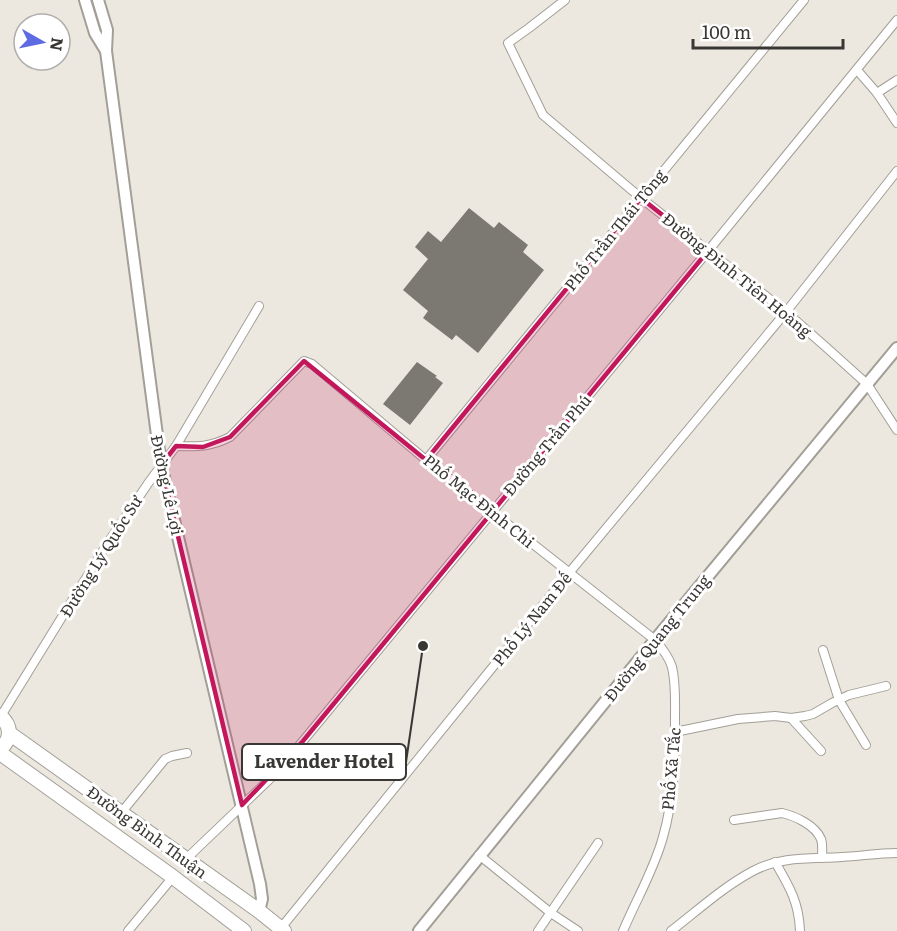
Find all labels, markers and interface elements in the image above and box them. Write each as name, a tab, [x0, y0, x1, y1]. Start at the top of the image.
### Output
north arrow	[12, 12, 72, 72]
scale bar	[693, 12, 843, 50]
text: 100 m	[702, 18, 751, 45]
text: N	[45, 36, 71, 53]
street label: Phố Trần Thái Tông	[558, 163, 671, 295]
street label: Đường Đinh Tiên Hoàng	[658, 206, 818, 342]
street label: Đường Trần Phú	[496, 388, 596, 500]
street label: Đường Lê Lợi	[146, 432, 190, 537]
street label: Phố Mạc Đĩnh Chi	[419, 448, 540, 553]
street label: Đường Lý Quốc Sư	[53, 490, 147, 621]
street label: Phố Lý Nam Đế	[486, 566, 577, 670]
street label: Đường Quang Trung	[597, 569, 715, 706]
street label: Phố Xã Tắc	[654, 726, 686, 811]
callout: Lavender Hotel	[242, 744, 406, 780]
text: Lavender Hotel	[254, 747, 394, 774]
street label: Đường Bình Thuận	[82, 779, 213, 883]

